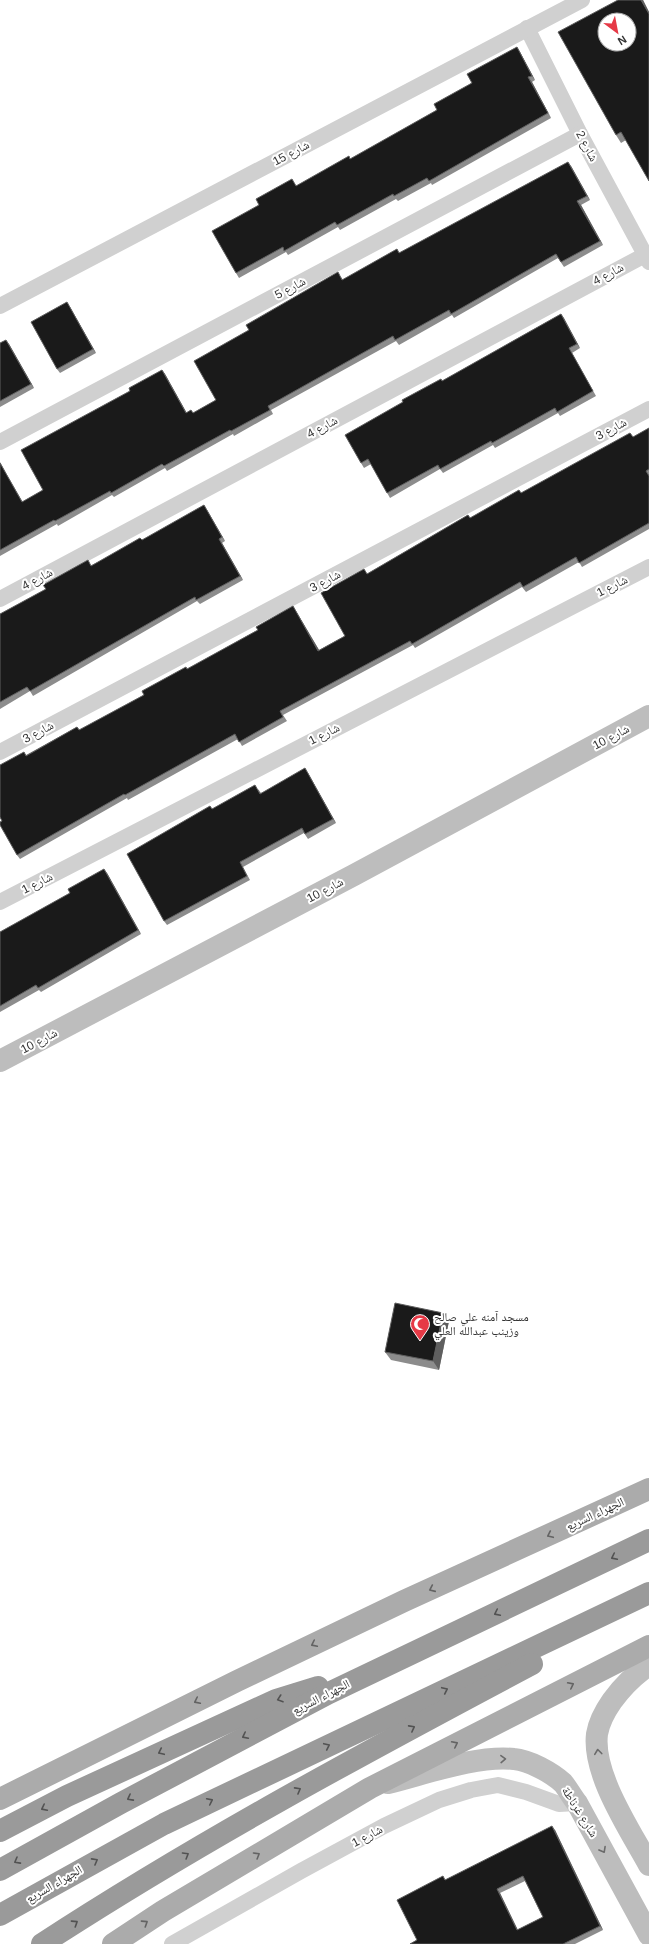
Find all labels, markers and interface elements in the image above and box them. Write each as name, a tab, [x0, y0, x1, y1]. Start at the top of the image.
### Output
north arrow	[597, 12, 637, 52]
text: N	[616, 33, 629, 48]
street label: شارع 2	[572, 128, 601, 164]
street label: شارع 15	[270, 137, 312, 169]
street label: شارع 4	[590, 260, 626, 289]
street label: شارع 5	[272, 274, 308, 303]
street label: شارع 4	[304, 413, 340, 442]
street label: شارع 3	[593, 415, 629, 444]
street label: شارع 4	[19, 565, 55, 594]
street label: شارع 3	[307, 567, 343, 596]
street label: شارع 1	[594, 572, 630, 601]
street label: شارع 3	[20, 718, 56, 747]
street label: شارع 1	[306, 720, 342, 749]
street label: شارع 10	[590, 721, 632, 753]
street label: شارع 1	[19, 869, 55, 898]
street label: شارع 10	[304, 874, 346, 906]
street label: شارع 10	[18, 1025, 60, 1057]
place label: مسجد آمنه علي صالح وزينب عبدالله العلي	[434, 1310, 529, 1341]
mosque icon: مسجد آمنه علي صالح وزينب عبدالله العلي	[409, 1313, 431, 1341]
street label: الجهراء السريع	[564, 1494, 626, 1534]
one-way arrow	[547, 1530, 554, 1538]
one-way arrow	[611, 1552, 618, 1560]
one-way arrow	[428, 1584, 436, 1592]
one-way arrow	[493, 1608, 501, 1616]
one-way arrow	[311, 1639, 318, 1647]
street label: الجهراء السريع	[290, 1677, 352, 1718]
one-way arrow	[567, 1682, 575, 1690]
one-way arrow	[440, 1687, 448, 1695]
one-way arrow	[276, 1694, 283, 1703]
one-way arrow	[194, 1696, 201, 1704]
one-way arrow	[408, 1725, 415, 1732]
one-way arrow	[242, 1731, 249, 1739]
one-way arrow	[451, 1741, 459, 1749]
one-way arrow	[323, 1743, 330, 1751]
one-way arrow	[158, 1747, 166, 1755]
one-way arrow	[594, 1749, 603, 1755]
one-way arrow	[500, 1755, 506, 1763]
street label: شارع غرناطة	[558, 1784, 601, 1840]
one-way arrow	[294, 1787, 301, 1794]
one-way arrow	[127, 1793, 134, 1800]
one-way arrow	[206, 1798, 213, 1806]
one-way arrow	[41, 1803, 48, 1811]
street label: شارع 1	[349, 1822, 385, 1851]
one-way arrow	[598, 1845, 605, 1853]
one-way arrow	[182, 1853, 189, 1860]
one-way arrow	[253, 1853, 260, 1860]
one-way arrow	[13, 1856, 21, 1863]
one-way arrow	[91, 1858, 98, 1865]
street label: الجهراء السريع	[24, 1862, 85, 1906]
one-way arrow	[70, 1920, 77, 1927]
one-way arrow	[141, 1920, 148, 1927]

